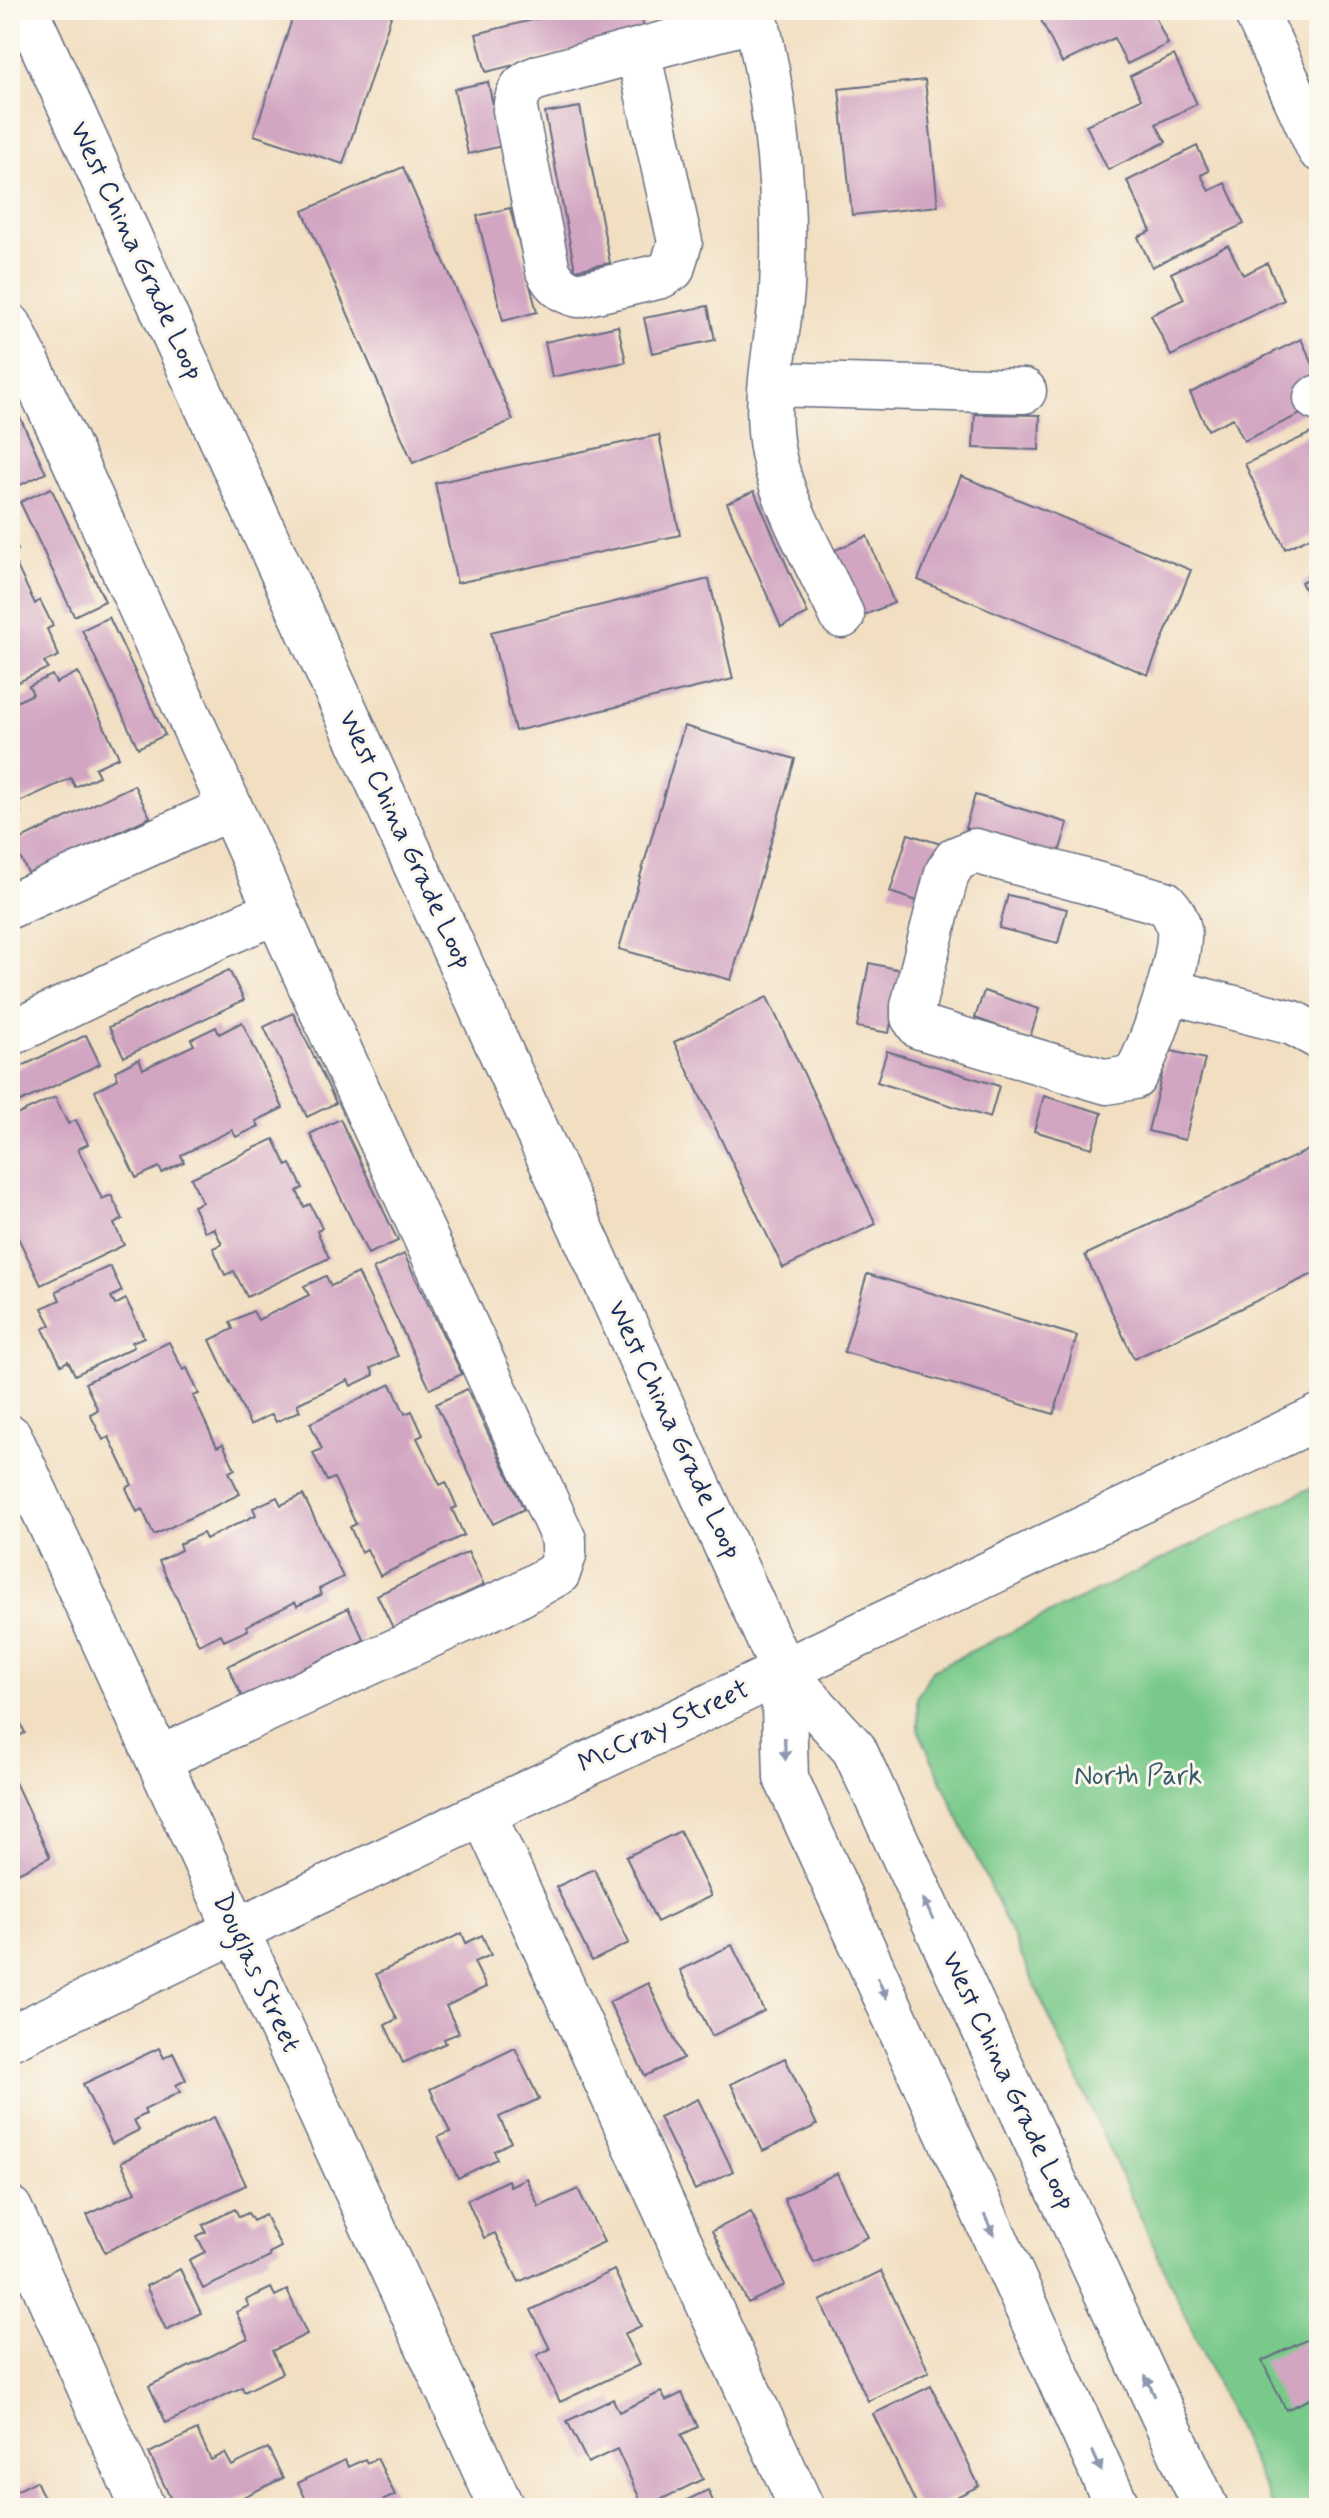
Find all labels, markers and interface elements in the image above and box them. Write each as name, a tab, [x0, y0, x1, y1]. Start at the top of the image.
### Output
street label: West China Grade Loop	[60, 116, 212, 386]
street label: West China Grade Loop	[329, 705, 481, 975]
street label: West China Grade Loop	[598, 1295, 750, 1565]
street label: McCray Street	[572, 1671, 756, 1783]
one-way arrow	[779, 1737, 792, 1762]
park label: North Park	[1074, 1758, 1202, 1795]
street label: Douglas Street	[200, 1887, 309, 2060]
one-way arrow	[921, 1897, 935, 1920]
street label: West China Grade Loop	[932, 1946, 1084, 2216]
one-way arrow	[875, 1976, 889, 2000]
one-way arrow	[983, 2213, 996, 2236]
one-way arrow	[1143, 2375, 1157, 2398]
one-way arrow	[1090, 2449, 1104, 2473]

